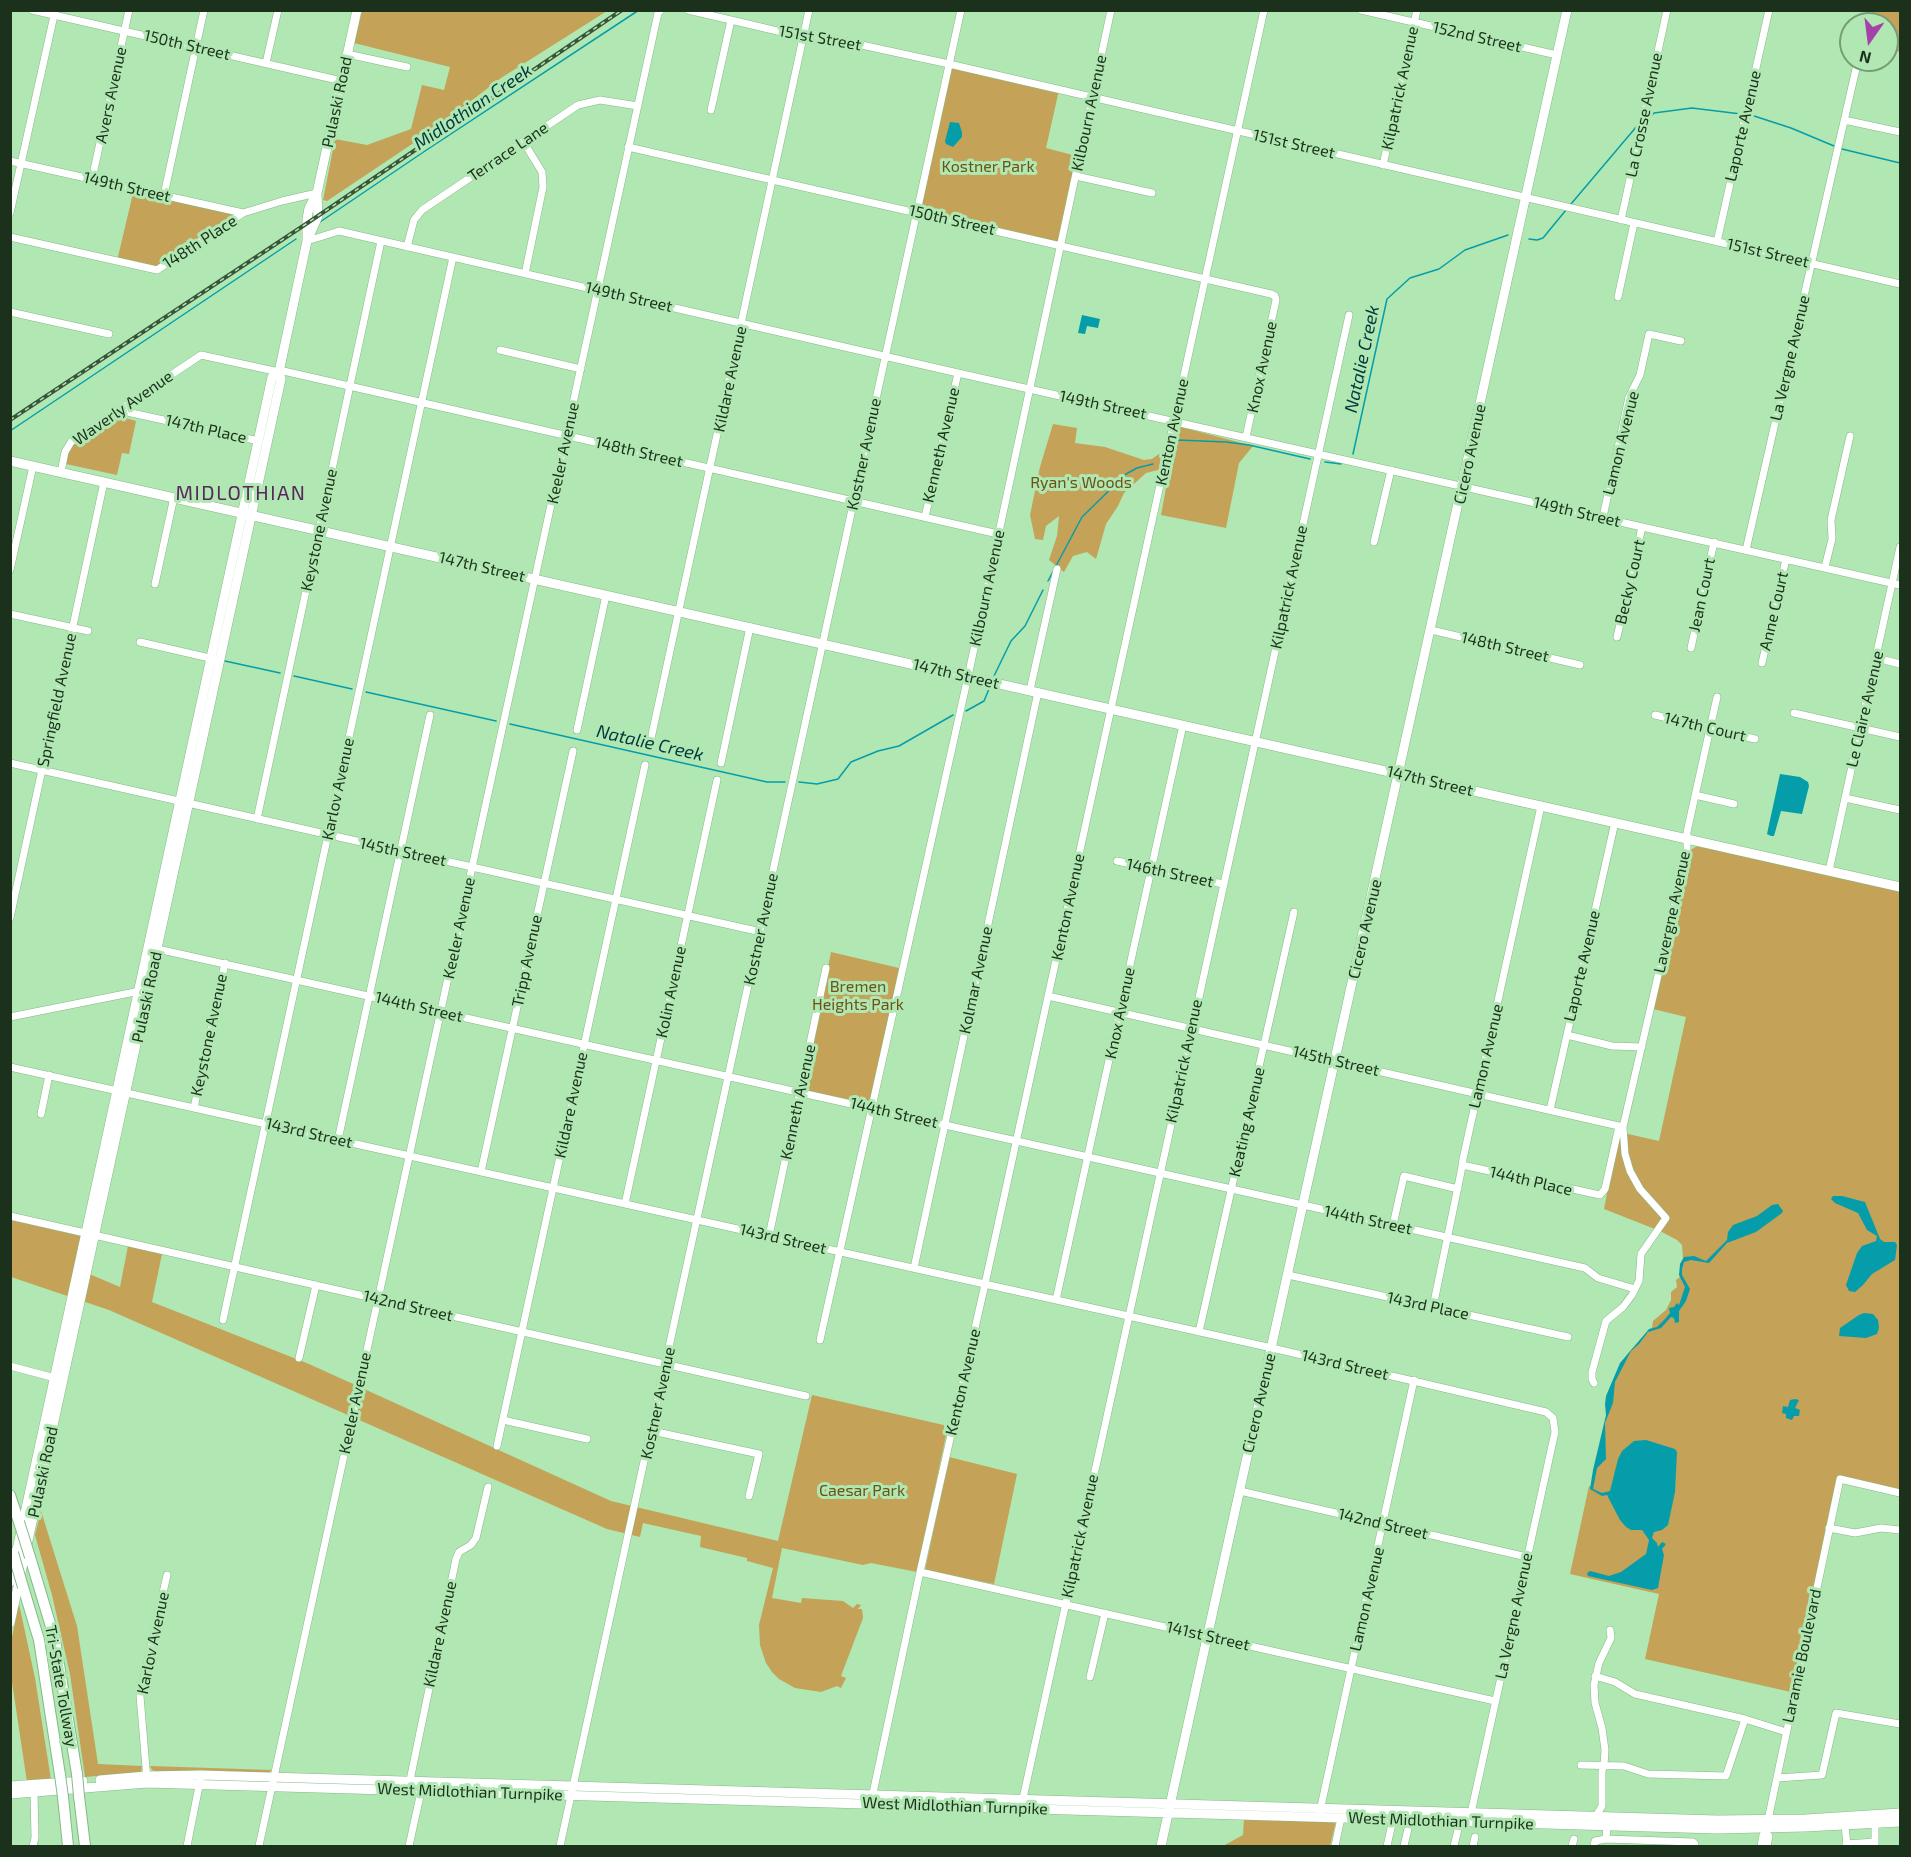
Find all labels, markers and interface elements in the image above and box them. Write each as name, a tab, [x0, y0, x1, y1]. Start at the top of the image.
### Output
north arrow	[1839, 12, 1899, 72]
street label: 152nd Street	[1431, 17, 1523, 57]
street label: 151st Street	[777, 21, 863, 55]
street label: Kilpatrick Avenue	[1378, 24, 1422, 152]
street label: 150th Street	[142, 26, 232, 64]
street label: Avers Avenue	[91, 45, 131, 145]
text: N	[1857, 47, 1873, 69]
street label: La Crosse Avenue	[1621, 51, 1667, 179]
street label: Kilbourn Avenue	[1067, 53, 1111, 173]
street label: Pulaski Road	[318, 55, 356, 149]
water label: Midlothian Creek	[410, 59, 536, 155]
street label: Laporte Avenue	[1721, 68, 1765, 184]
street label: Terrace Lane	[464, 118, 552, 186]
street label: 151st Street	[1251, 125, 1337, 163]
park label: Kostner Park	[941, 157, 1035, 177]
street label: 149th Street	[82, 168, 172, 206]
street label: 150th Street	[907, 201, 997, 239]
street label: 148th Place	[159, 211, 241, 273]
street label: 151st Street	[1725, 234, 1811, 272]
street label: 149th Street	[584, 278, 674, 316]
street label: La Vergne Avenue	[1766, 293, 1814, 423]
water label: Natalie Creek	[1340, 303, 1384, 415]
street label: Knox Avenue	[1243, 319, 1281, 415]
street label: Kildare Avenue	[709, 324, 751, 434]
street label: Waverly Avenue	[69, 367, 177, 449]
street label: Kenton Avenue	[1151, 377, 1193, 487]
street label: Kenneth Avenue	[918, 386, 964, 504]
street label: 149th Street	[1058, 386, 1148, 424]
street label: Lamon Avenue	[1599, 389, 1643, 497]
street label: Kostner Avenue	[843, 396, 885, 512]
street label: Keeler Avenue	[543, 400, 583, 506]
street label: Cicero Avenue	[1450, 402, 1490, 506]
street label: 147th Place	[164, 410, 248, 448]
street label: 148th Street	[593, 433, 685, 471]
street label: Keystone Avenue	[297, 467, 341, 593]
park label: Ryan's Woods	[1030, 473, 1132, 493]
district label: MIDLOTHIAN	[176, 481, 306, 505]
street label: 149th Street	[1532, 493, 1622, 531]
street label: Kilpatrick Avenue	[1267, 523, 1311, 651]
street label: Kilbourn Avenue	[965, 528, 1009, 648]
street label: Becky Court	[1611, 538, 1649, 626]
street label: 147th Street	[437, 548, 527, 586]
street label: Jean Court	[1685, 556, 1719, 634]
street label: Anne Court	[1756, 570, 1792, 652]
street label: 148th Street	[1459, 628, 1551, 666]
street label: Springfield Avenue	[33, 631, 81, 769]
street label: Le Claire Avenue	[1842, 649, 1888, 769]
street label: 147th Street	[911, 655, 1001, 693]
street label: 147th Court	[1662, 708, 1748, 746]
water label: Natalie Creek	[594, 720, 706, 766]
street label: Karlov Avenue	[318, 736, 358, 842]
street label: 147th Street	[1385, 762, 1475, 800]
street label: 145th Street	[358, 833, 448, 871]
street label: Lavergne Avenue	[1650, 849, 1694, 975]
street label: Kenton Avenue	[1047, 852, 1089, 962]
street label: 146th Street	[1125, 854, 1215, 892]
street label: Kostner Avenue	[740, 871, 782, 987]
street label: Keeler Avenue	[439, 875, 479, 981]
street label: Cicero Avenue	[1344, 877, 1386, 981]
street label: Laporte Avenue	[1560, 908, 1604, 1024]
street label: Tripp Avenue	[508, 913, 546, 1009]
street label: Kolmar Avenue	[955, 924, 997, 1036]
street label: Kolin Avenue	[652, 944, 690, 1040]
street label: Pulaski Road	[128, 950, 166, 1044]
street label: Knox Avenue	[1101, 965, 1139, 1061]
street label: Keystone Avenue	[187, 972, 231, 1098]
park label: Bremen Heights Park	[812, 977, 904, 1015]
street label: 144th Street	[373, 988, 465, 1026]
street label: Kilpatrick Avenue	[1162, 997, 1206, 1125]
street label: Lamon Avenue	[1465, 1002, 1507, 1110]
street label: Kenneth Avenue	[776, 1042, 820, 1162]
street label: 145th Street	[1291, 1042, 1381, 1080]
street label: Kildare Avenue	[550, 1050, 592, 1160]
street label: Keating Avenue	[1225, 1065, 1269, 1179]
street label: 144th Street	[848, 1094, 940, 1132]
street label: 143rd Street	[264, 1114, 354, 1152]
street label: 144th Place	[1488, 1162, 1574, 1200]
street label: 144th Street	[1322, 1201, 1414, 1239]
street label: 143rd Street	[738, 1220, 828, 1258]
street label: 142nd Street	[361, 1286, 455, 1326]
street label: 143rd Place	[1385, 1288, 1471, 1324]
street label: Kenton Avenue	[941, 1327, 985, 1437]
street label: Kostner Avenue	[637, 1345, 679, 1461]
street label: 143rd Street	[1300, 1346, 1390, 1384]
street label: Keeler Avenue	[335, 1350, 375, 1456]
street label: Cicero Avenue	[1238, 1351, 1280, 1455]
street label: Pulaski Road	[24, 1425, 62, 1519]
street label: Kilpatrick Avenue	[1058, 1472, 1102, 1600]
park label: Caesar Park	[819, 1481, 905, 1501]
street label: 142nd Street	[1336, 1504, 1430, 1544]
street label: Lamon Avenue	[1346, 1545, 1388, 1653]
street label: La Vergne Avenue	[1491, 1551, 1537, 1681]
street label: Kildare Avenue	[419, 1579, 461, 1689]
street label: Laramie Boulevard	[1778, 1587, 1826, 1725]
street label: Karlov Avenue	[133, 1590, 173, 1696]
street label: 141st Street	[1165, 1617, 1251, 1655]
street label: Tri-State Tollway	[41, 1624, 81, 1748]
street label: West Midlothian Turnpike	[377, 1779, 563, 1805]
street label: West Midlothian Turnpike	[862, 1793, 1048, 1819]
street label: West Midlothian Turnpike	[1348, 1808, 1534, 1834]

